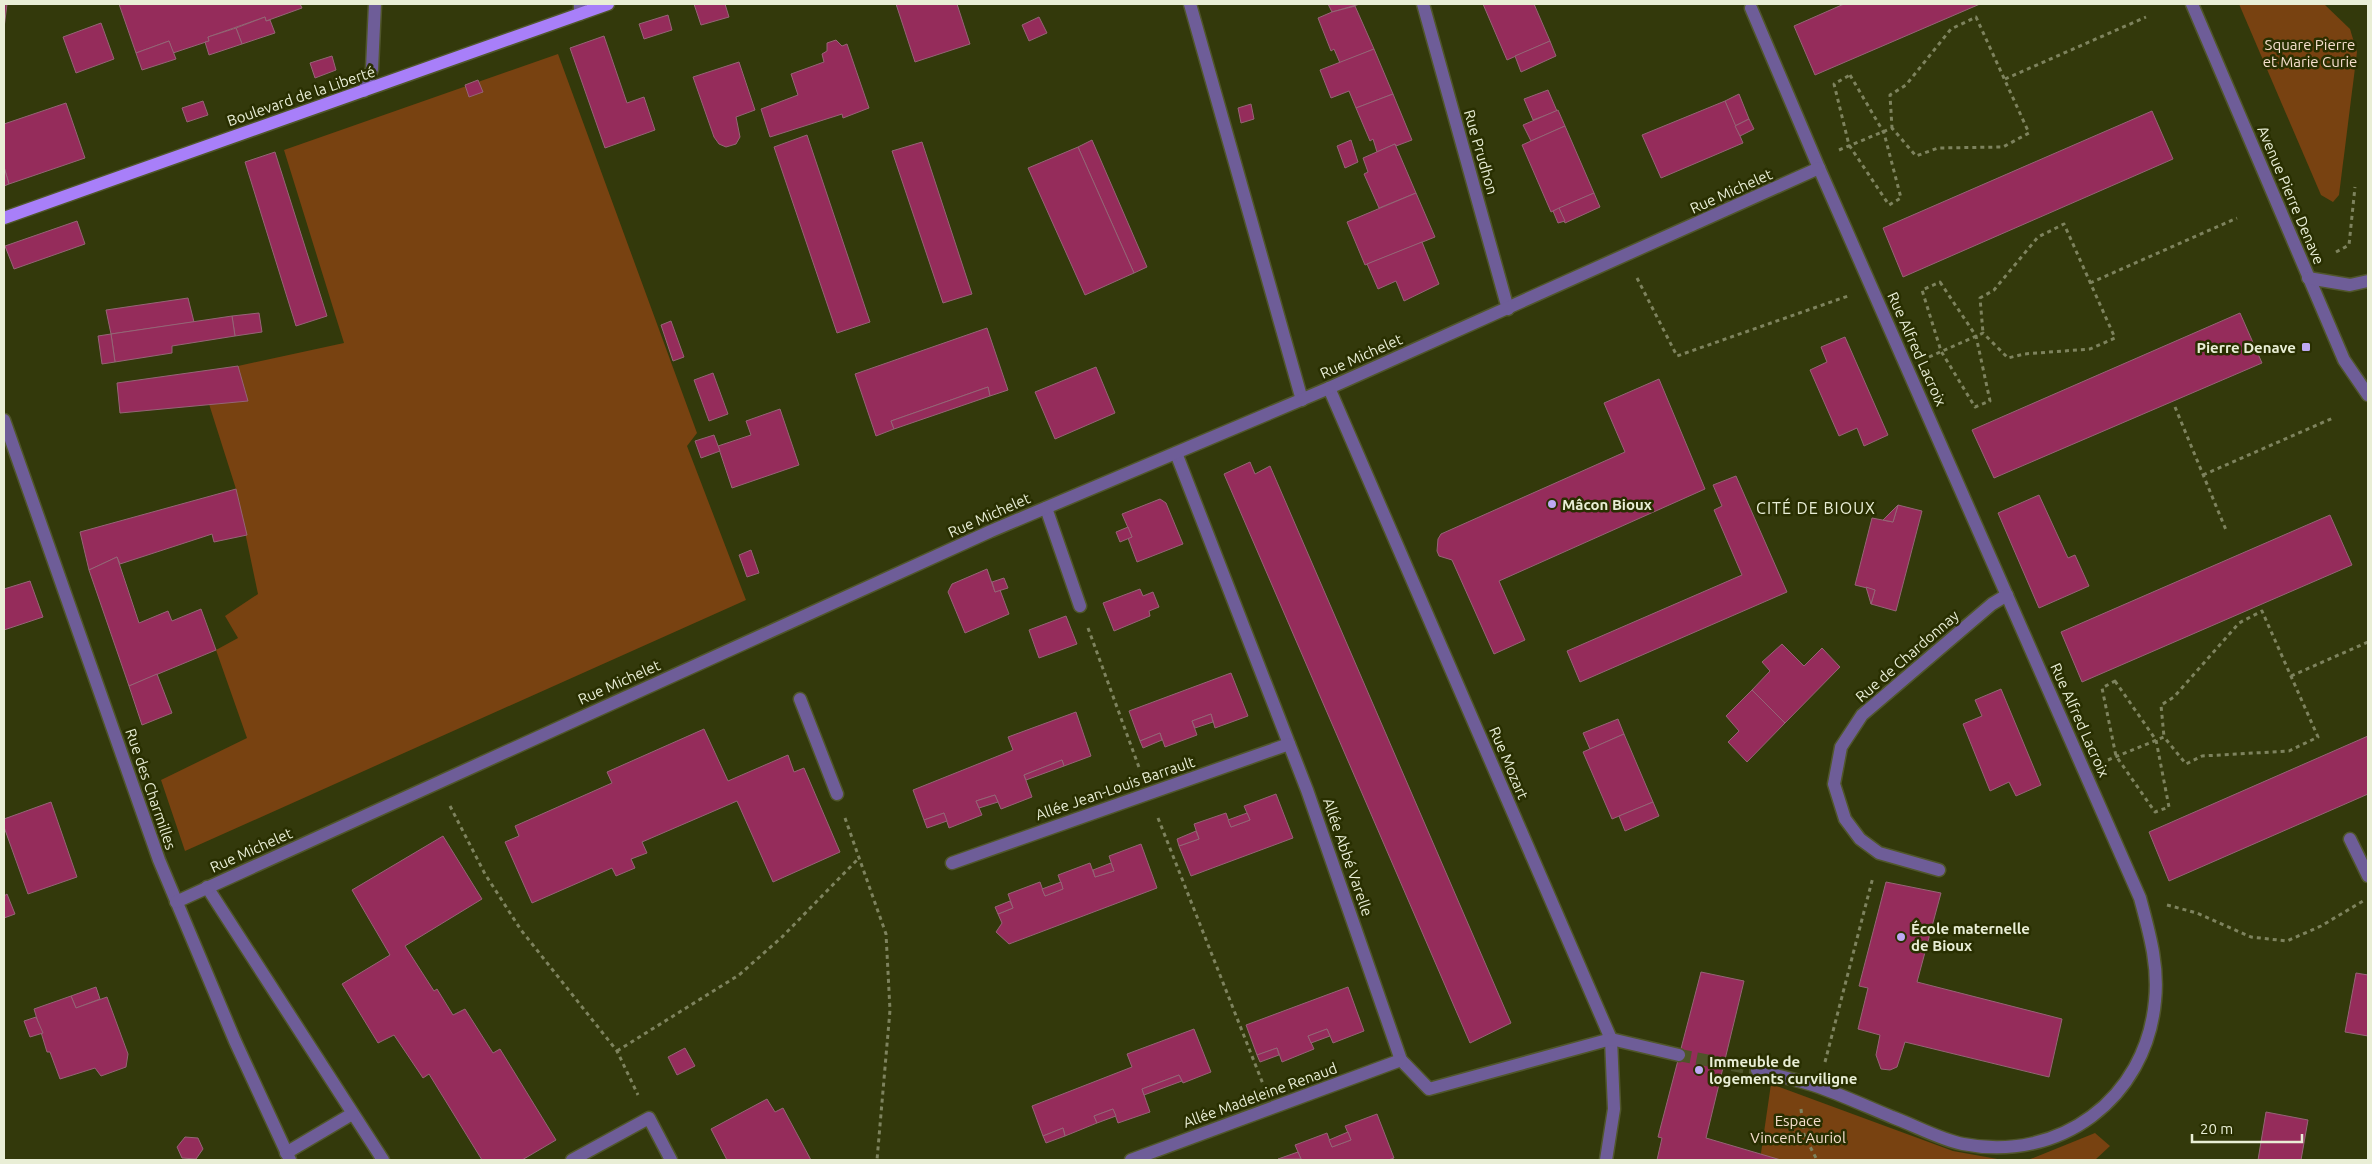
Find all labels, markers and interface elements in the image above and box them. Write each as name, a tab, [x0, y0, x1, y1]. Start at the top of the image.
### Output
park label: Square Pierre et Marie Curie	[2263, 36, 2357, 70]
street label: Boulevard de la Liberté	[225, 63, 377, 129]
street label: Rue Prudhon	[1461, 108, 1501, 196]
street label: Avenue Pierre Denave	[2254, 123, 2328, 267]
street label: Rue Michelet	[1687, 165, 1775, 217]
street label: Rue Alfred Lacroix	[1884, 289, 1950, 409]
street label: Rue Michelet	[1317, 330, 1405, 382]
place label: Pierre Denave	[2196, 339, 2296, 356]
marker: Pierre Denave	[2300, 341, 2312, 353]
street label: Rue Michelet	[945, 489, 1033, 541]
place label: Mâcon Bioux	[1562, 496, 1652, 513]
district label: CITÉ DE BIOUX	[1756, 497, 1876, 517]
marker: Mâcon Bioux	[1546, 498, 1558, 510]
street label: Rue de Chardonnay	[1852, 607, 1962, 705]
street label: Rue Michelet	[575, 656, 663, 708]
street label: Rue Alfred Lacroix	[2047, 660, 2113, 780]
street label: Rue Mozart	[1486, 724, 1532, 802]
street label: Rue des Charmilles	[122, 726, 180, 852]
street label: Allée Jean-Louis Barrault	[1033, 753, 1197, 823]
street label: Allée Abbé Varelle	[1320, 796, 1376, 918]
street label: Rue Michelet	[207, 824, 295, 876]
place label: École maternelle de Bioux	[1911, 920, 2030, 954]
marker: École maternelle de Bioux	[1895, 931, 1907, 943]
place label: Immeuble de logements curviligne	[1709, 1053, 1857, 1087]
street label: Allée Madeleine Renaud	[1181, 1059, 1339, 1131]
marker: Immeuble de logements curviligne	[1693, 1064, 1705, 1076]
park label: Espace Vincent Auriol	[1750, 1112, 1846, 1146]
scale bar	[2192, 1112, 2302, 1144]
text: 20 m	[2200, 1120, 2233, 1137]

